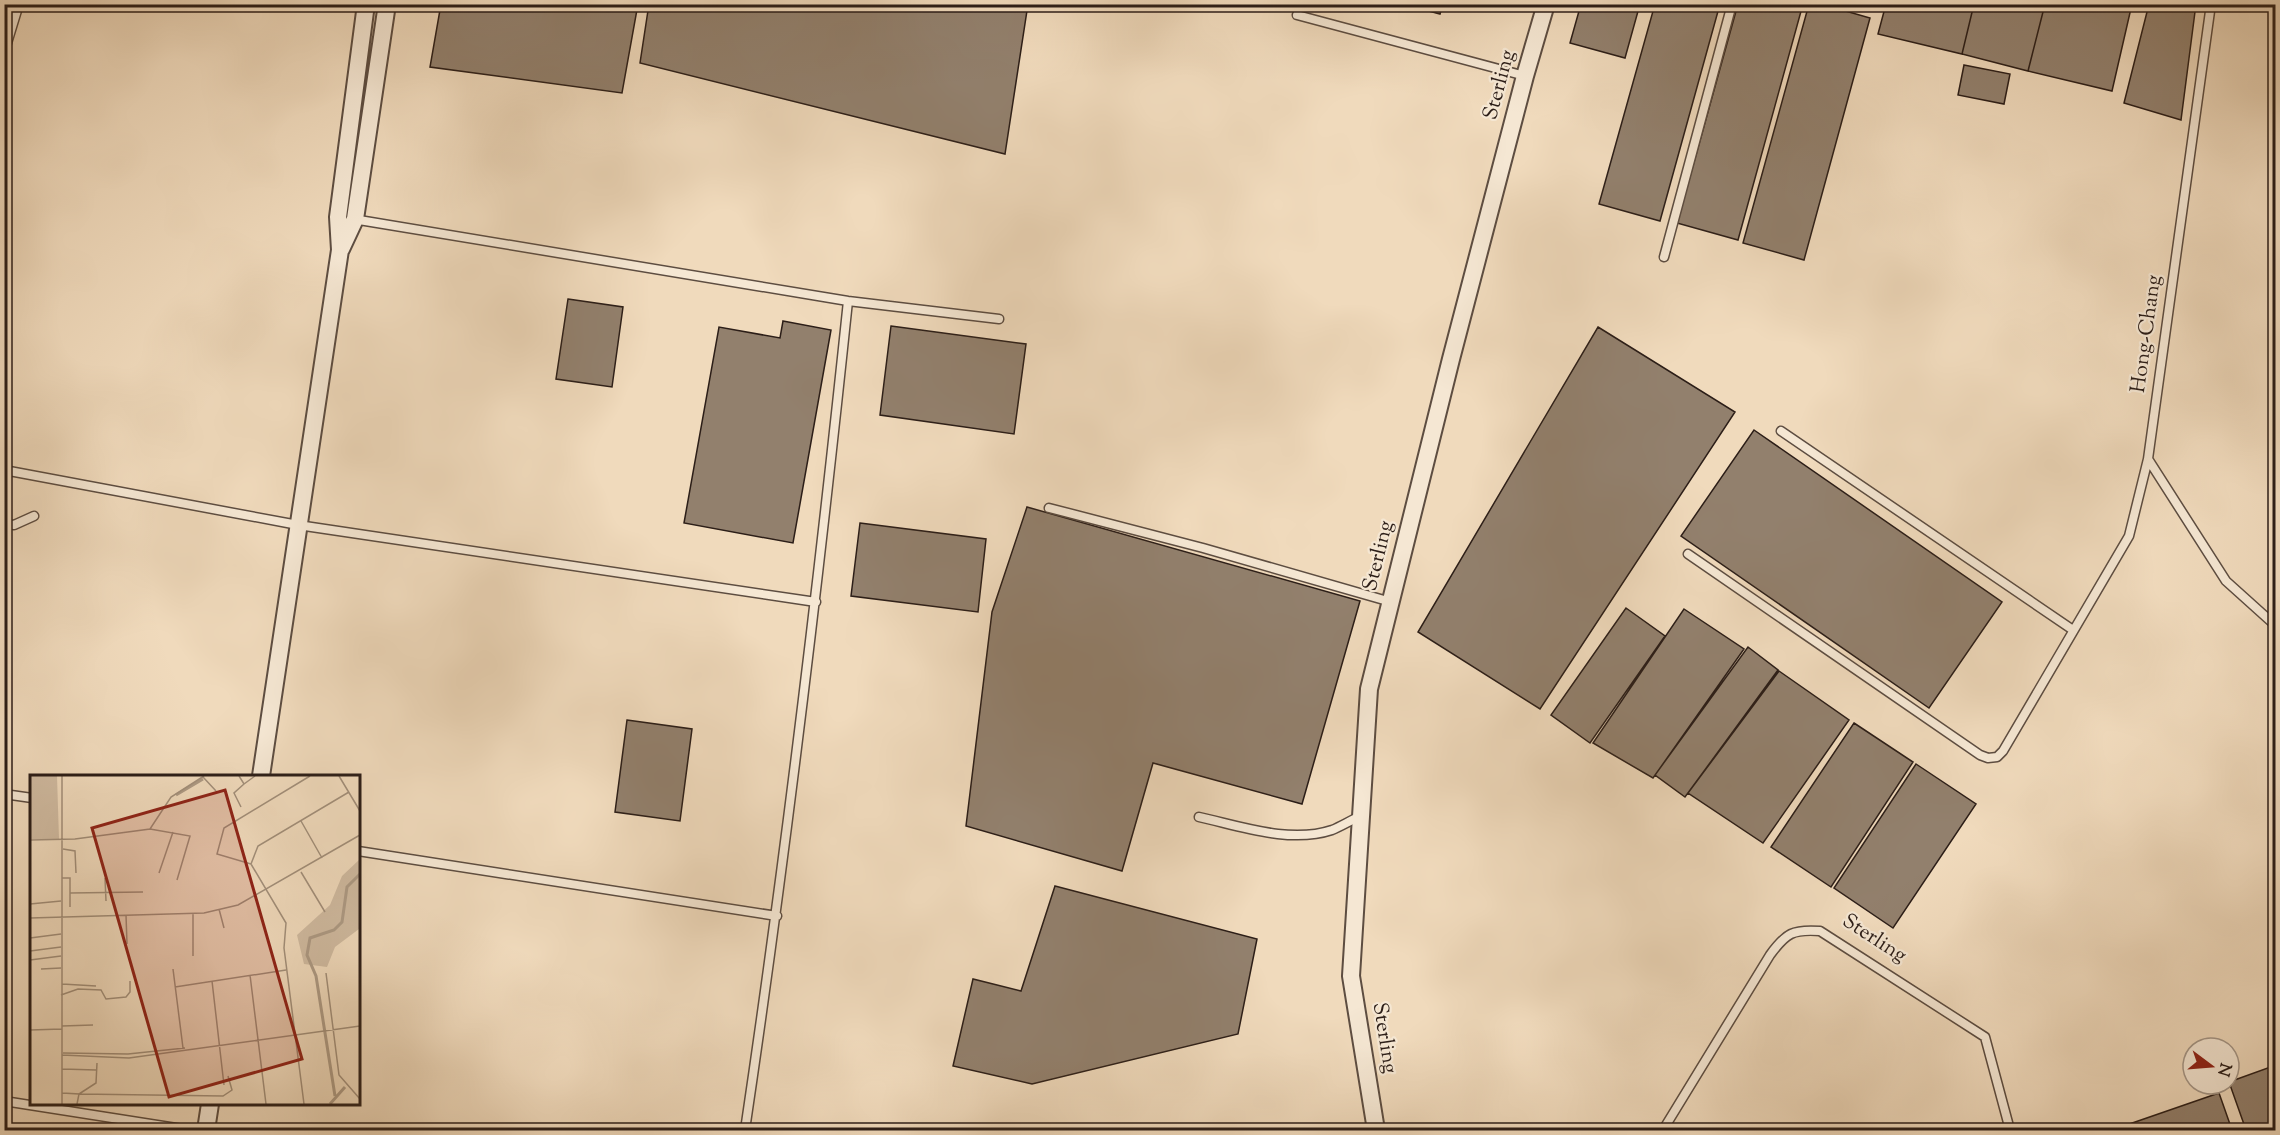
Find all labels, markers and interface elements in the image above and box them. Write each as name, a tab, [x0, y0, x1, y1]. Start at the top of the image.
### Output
street label: Sterling	[1476, 47, 1524, 123]
street label: Hong-Chang	[2124, 273, 2170, 395]
street label: Sterling	[1356, 518, 1402, 594]
inset map	[30, 775, 360, 1105]
street label: Sterling	[1836, 907, 1912, 971]
street label: Sterling	[1364, 1000, 1404, 1076]
north arrow	[2181, 1036, 2241, 1096]
text: N	[2210, 1060, 2236, 1079]

